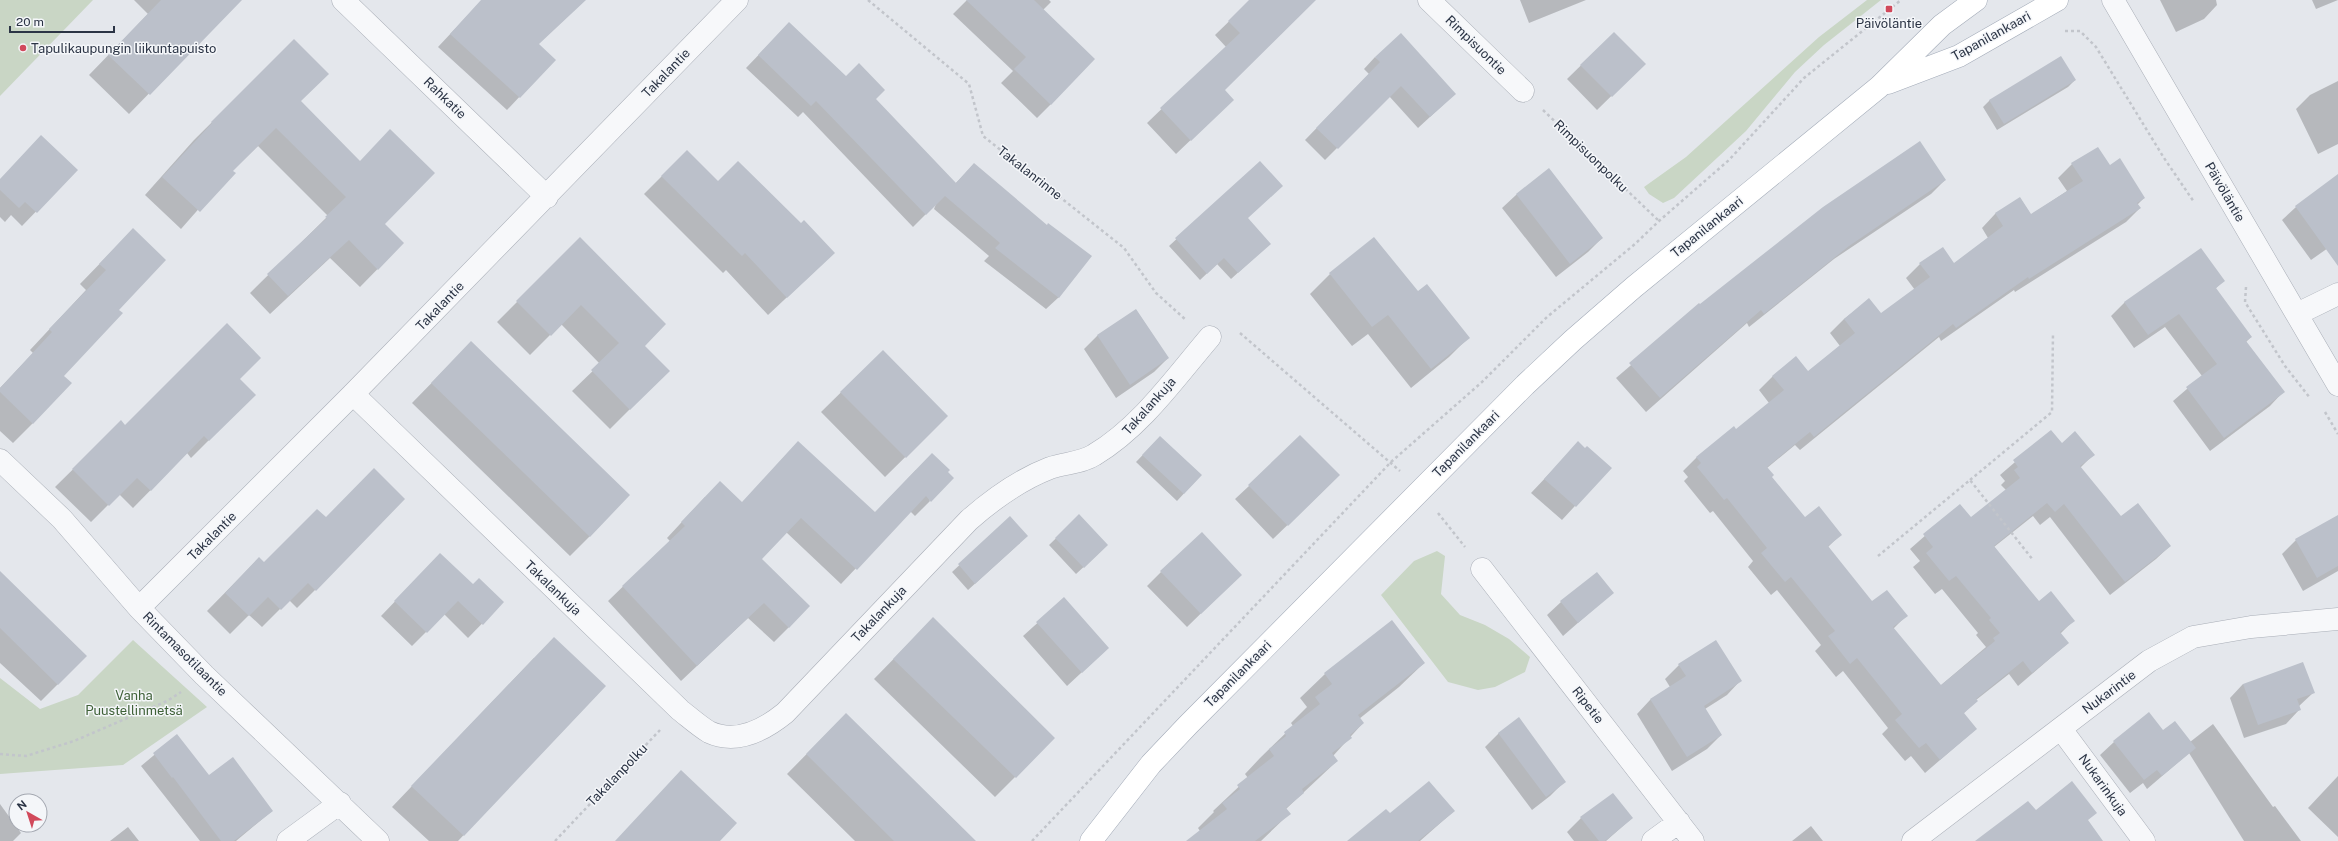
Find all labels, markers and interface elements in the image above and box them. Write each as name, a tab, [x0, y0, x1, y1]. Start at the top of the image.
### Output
marker: Päivöläntie	[1884, 4, 1894, 14]
scale bar	[10, 8, 114, 34]
street label: Tapanilankaari	[1949, 8, 2033, 64]
street label: Rimpisuontie	[1443, 12, 1509, 78]
text: 20 m	[16, 15, 44, 29]
place label: Päivöläntie	[1856, 16, 1922, 31]
place label: Tapulikaupungin liikuntapuisto	[31, 41, 216, 56]
marker: Tapulikaupungin liikuntapuisto	[18, 43, 28, 53]
street label: Takalantie	[639, 45, 693, 101]
street label: Rahkatie	[421, 74, 469, 122]
street label: Rimpisuonpolku	[1551, 117, 1631, 195]
street label: Takalanrinne	[995, 143, 1065, 203]
street label: Päivöläntie	[2202, 160, 2248, 224]
street label: Tapanilankaari	[1668, 193, 1746, 261]
street label: Takalantie	[413, 278, 467, 334]
street label: Takalankuja	[1119, 374, 1179, 438]
street label: Tapanilankaari	[1430, 408, 1502, 480]
street label: Takalantie	[185, 509, 239, 563]
street label: Takalankuja	[522, 557, 584, 619]
street label: Takalankuja	[848, 583, 910, 645]
street label: Rintamasotilaantie	[140, 609, 230, 699]
street label: Tapanilankaari	[1202, 638, 1274, 710]
street label: Nukarintie	[2079, 667, 2139, 717]
street label: Ripetie	[1569, 684, 1607, 726]
park label: Vanha Puustellinmetsä	[85, 688, 183, 718]
street label: Takalanpolku	[584, 741, 650, 809]
street label: Nukarinkuja	[2075, 751, 2131, 819]
north arrow	[8, 793, 48, 833]
text: N	[15, 798, 29, 813]

